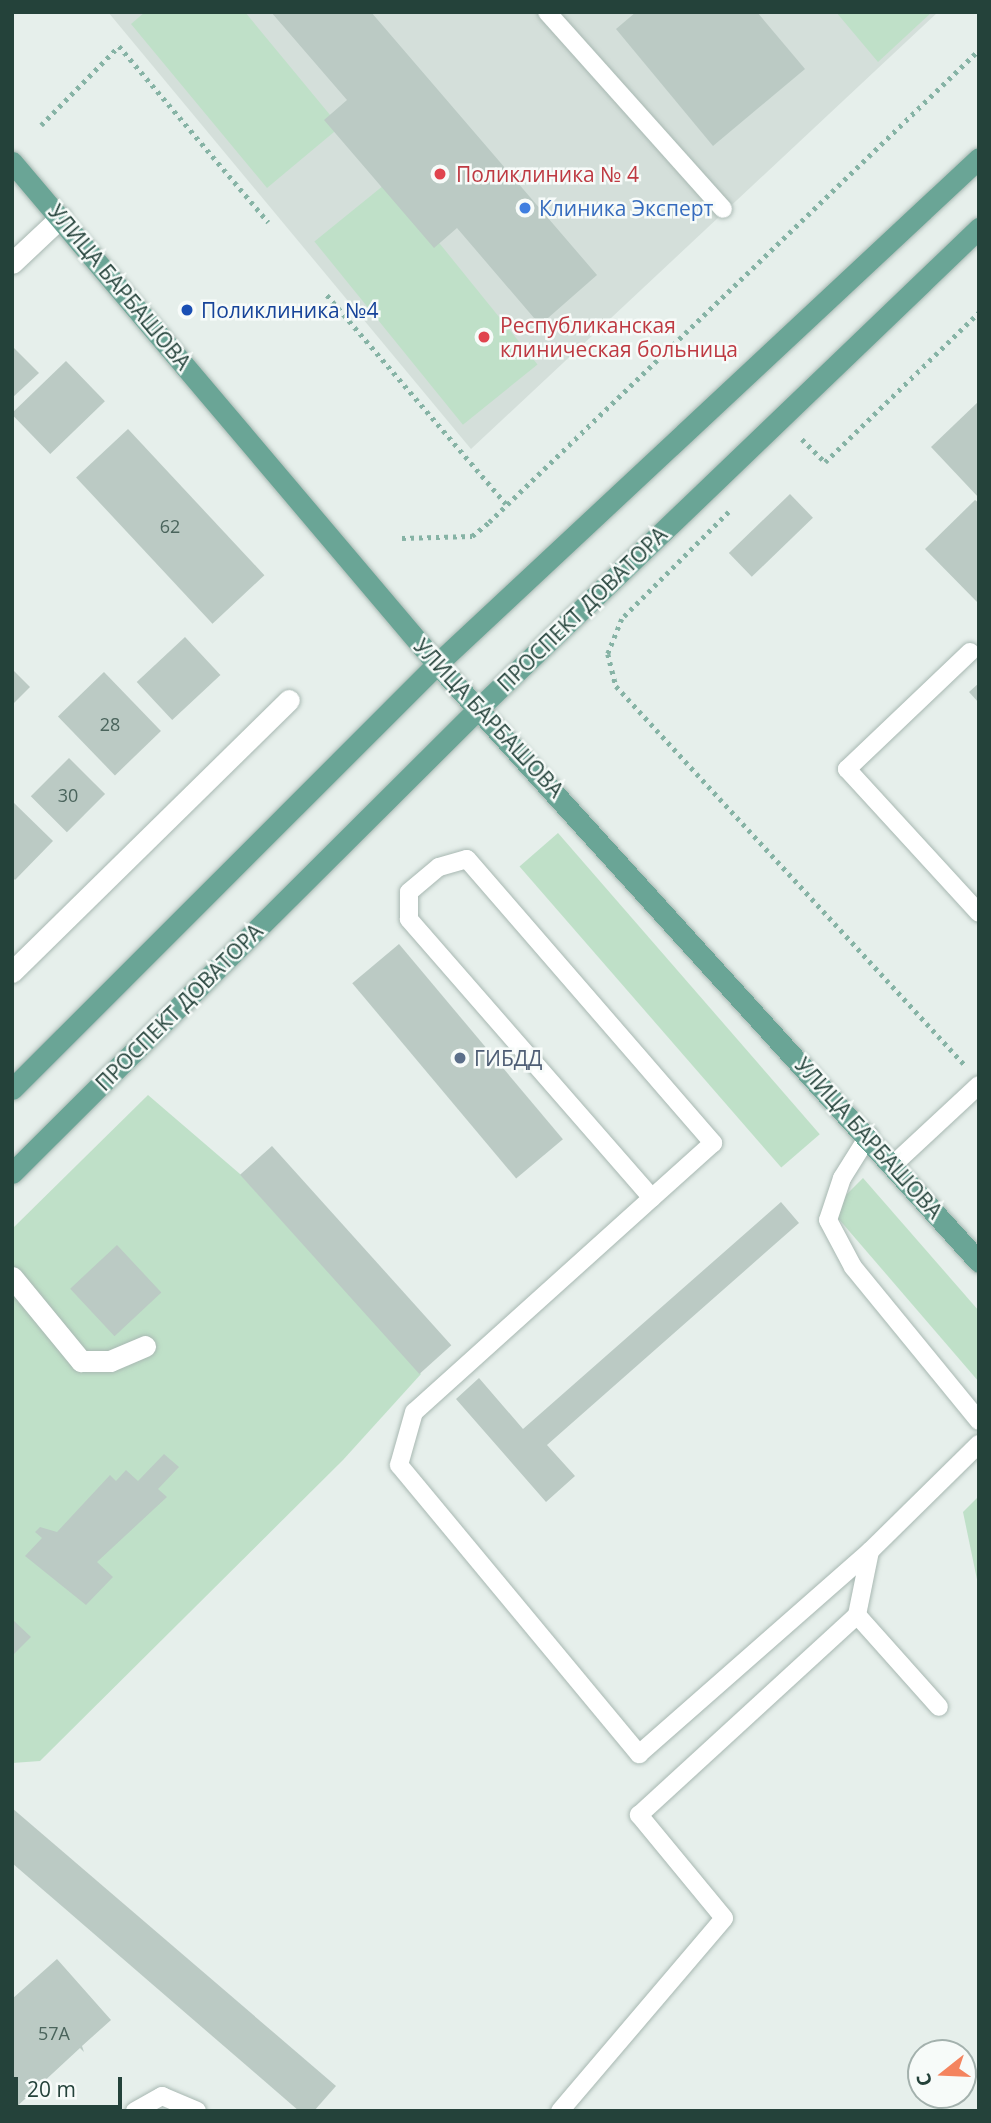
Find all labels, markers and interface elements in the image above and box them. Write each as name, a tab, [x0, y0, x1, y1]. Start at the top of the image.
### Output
place label: Поликлиника № 4	[456, 161, 639, 187]
marker: Поликлиника № 4	[430, 164, 450, 184]
place label: Клиника Эксперт	[539, 195, 713, 221]
street label: УЛИЦА БАРБАШОВА	[44, 199, 196, 375]
marker: Клиника Эксперт	[517, 200, 533, 216]
place label: Поликлиника №4	[201, 297, 379, 323]
marker: Поликлиника №4	[179, 302, 195, 318]
place label: Республиканская клиническая больница	[500, 312, 738, 362]
marker: Республиканская клиническая больница	[474, 327, 494, 347]
house number: 62	[160, 515, 180, 537]
street label: ПРОСПЕКТ ДОВАТОРА	[492, 522, 672, 696]
street label: УЛИЦА БАРБАШОВА	[409, 633, 569, 803]
house number: 28	[100, 713, 120, 735]
house number: 30	[58, 784, 78, 806]
street label: ПРОСПЕКТ ДОВАТОРА	[90, 918, 268, 1096]
place label: ГИБДД	[474, 1045, 542, 1071]
marker: ГИБДД	[452, 1050, 468, 1066]
street label: УЛИЦА БАРБАШОВА	[790, 1052, 948, 1224]
house number: 57А	[38, 2022, 70, 2044]
north arrow	[907, 2039, 977, 2109]
scale bar	[18, 2064, 126, 2108]
text: С	[910, 2070, 938, 2090]
text: 20 m	[27, 2075, 76, 2103]

